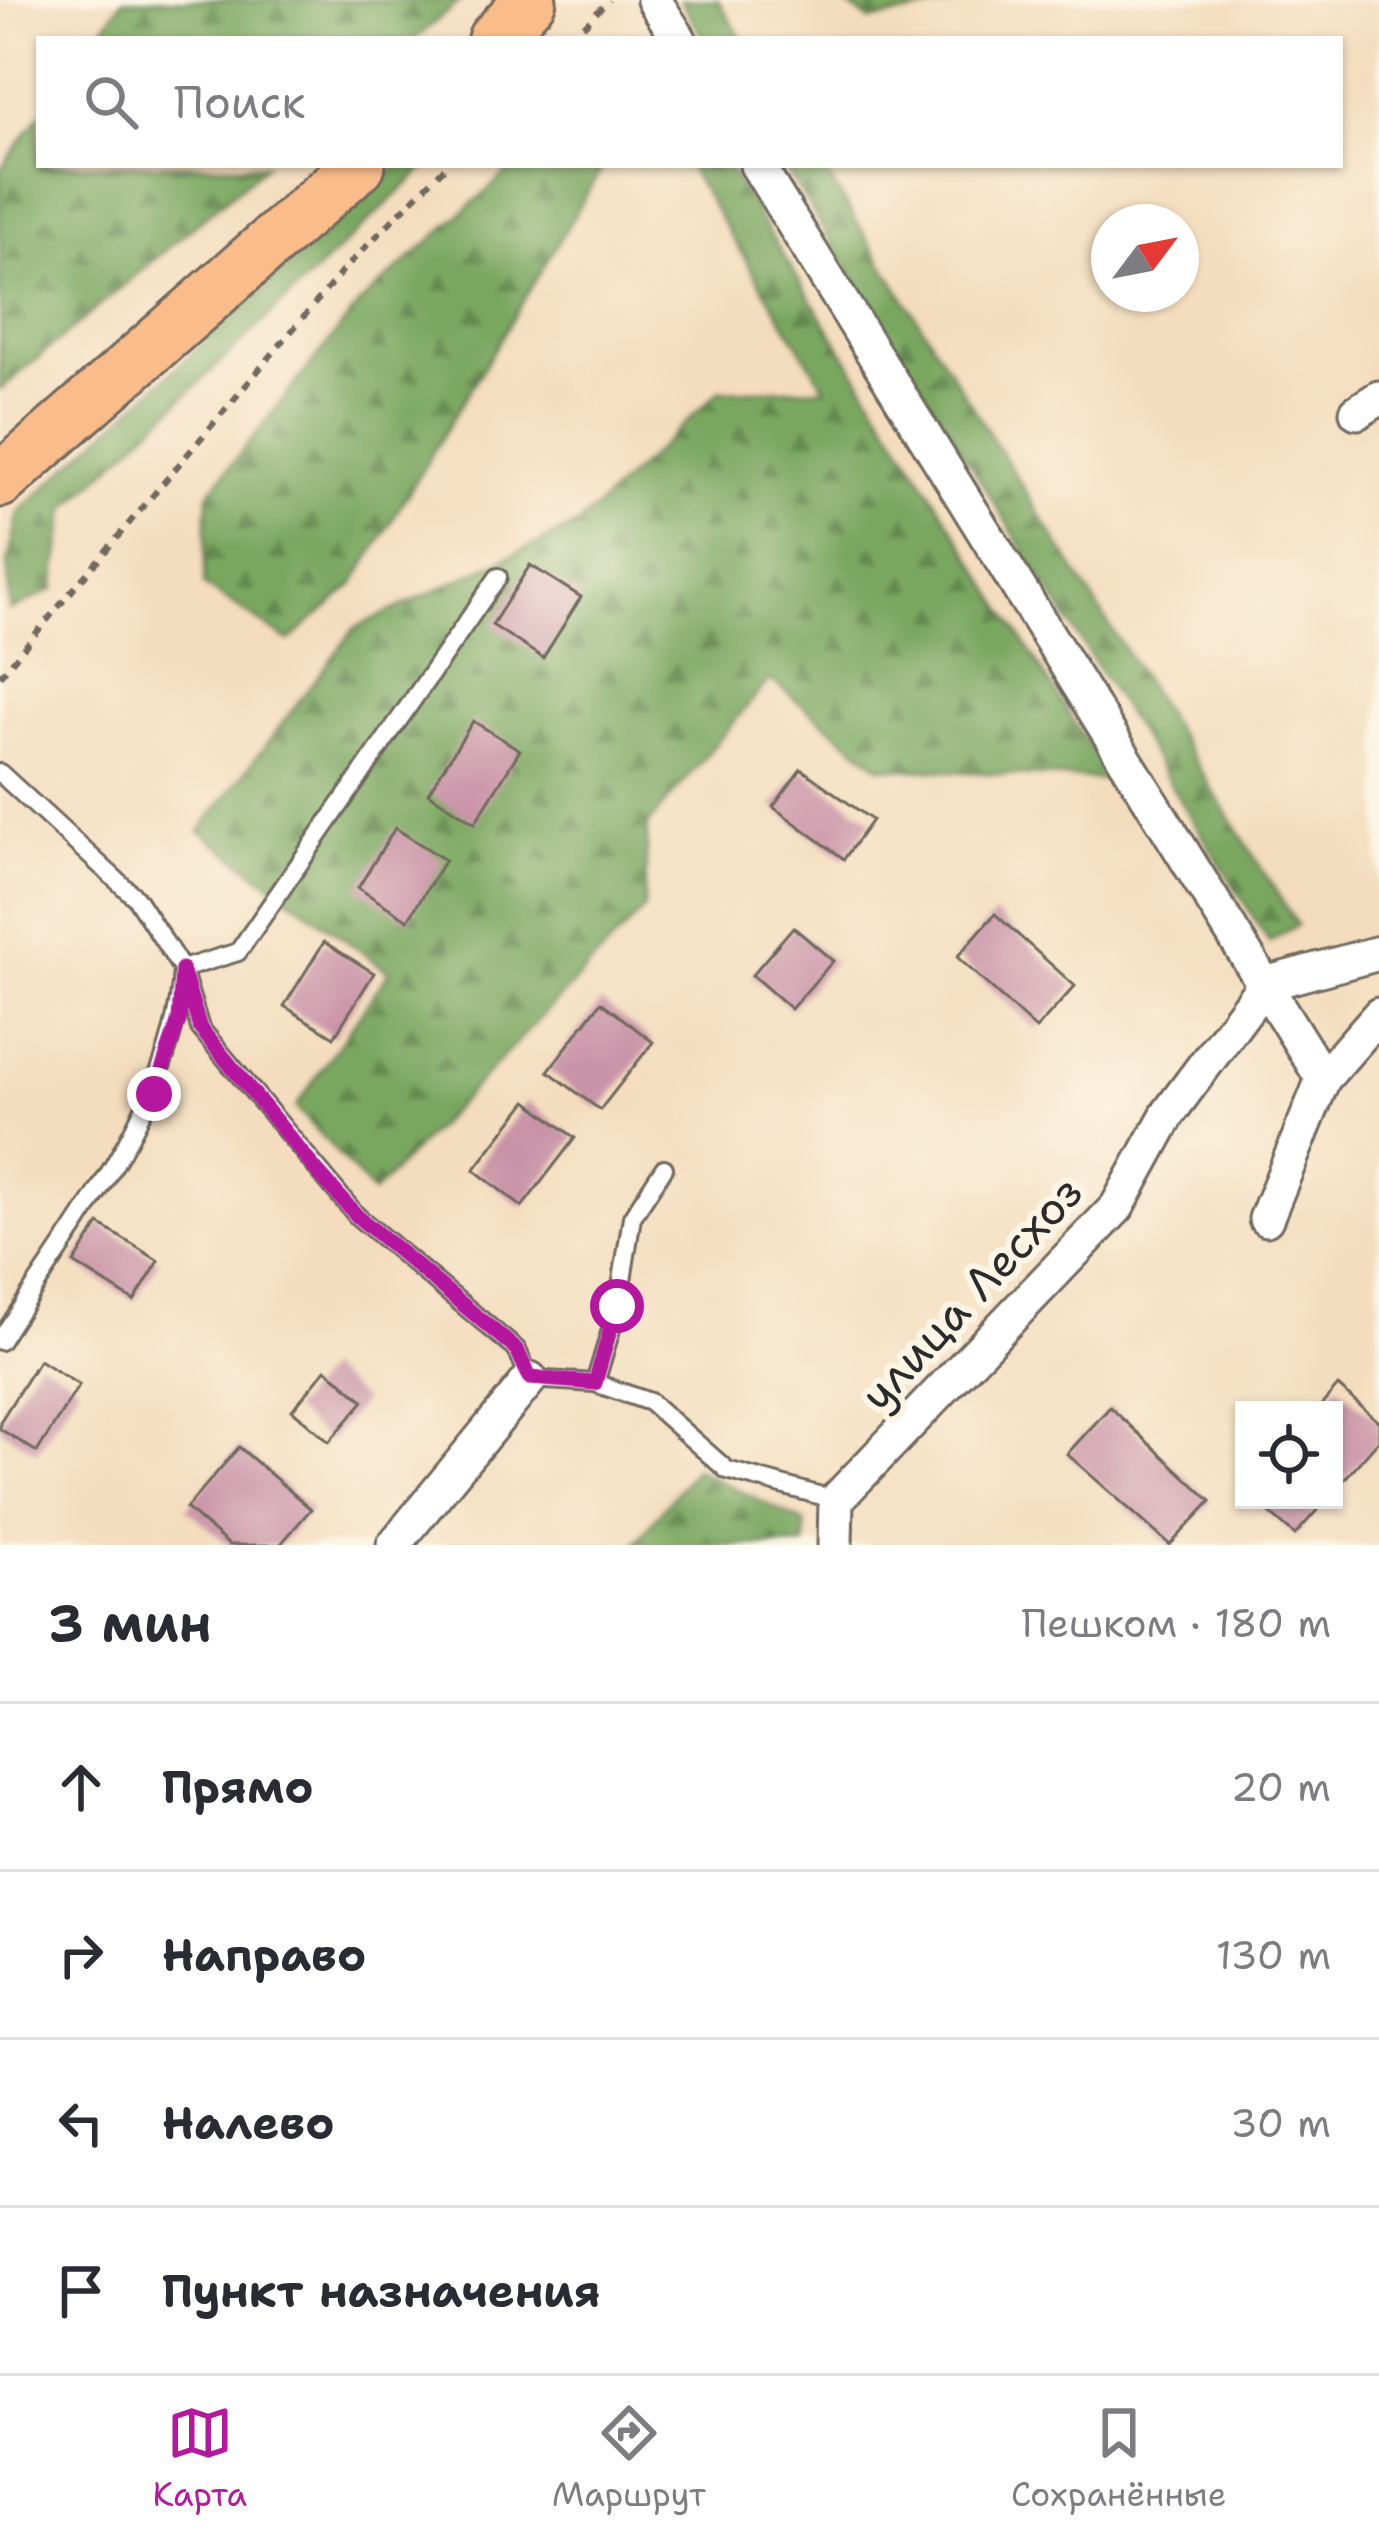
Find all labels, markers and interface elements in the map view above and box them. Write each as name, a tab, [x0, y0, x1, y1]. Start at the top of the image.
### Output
search box	[36, 36, 1343, 168]
icon: search	[78, 69, 144, 135]
text: Поиск	[174, 72, 305, 132]
north arrow	[1091, 204, 1199, 312]
route end	[127, 1067, 181, 1121]
street label: улица Лесхоз	[847, 1163, 1095, 1423]
route start	[590, 1279, 644, 1333]
map controls	[1235, 1401, 1343, 1509]
button: locate	[1235, 1401, 1343, 1509]
text: 3 мин	[48, 1589, 212, 1657]
text: Пешком · 180 m	[1021, 1597, 1331, 1649]
icon: ahead	[48, 1754, 114, 1820]
text: Прямо	[162, 1757, 313, 1817]
text: 20 m	[1231, 1761, 1331, 1813]
icon: right	[48, 1922, 114, 1988]
text: Направо	[162, 1925, 366, 1985]
text: 130 m	[1216, 1929, 1331, 1981]
icon: left	[48, 2090, 114, 2156]
text: Налево	[162, 2093, 335, 2153]
text: 30 m	[1230, 2097, 1331, 2149]
icon: arrive	[48, 2258, 114, 2324]
text: Пункт назначения	[162, 2261, 601, 2321]
tab: Карта	[153, 2400, 247, 2517]
tab: Маршрут	[552, 2400, 706, 2517]
tab: Сохранённые	[1011, 2400, 1226, 2517]

